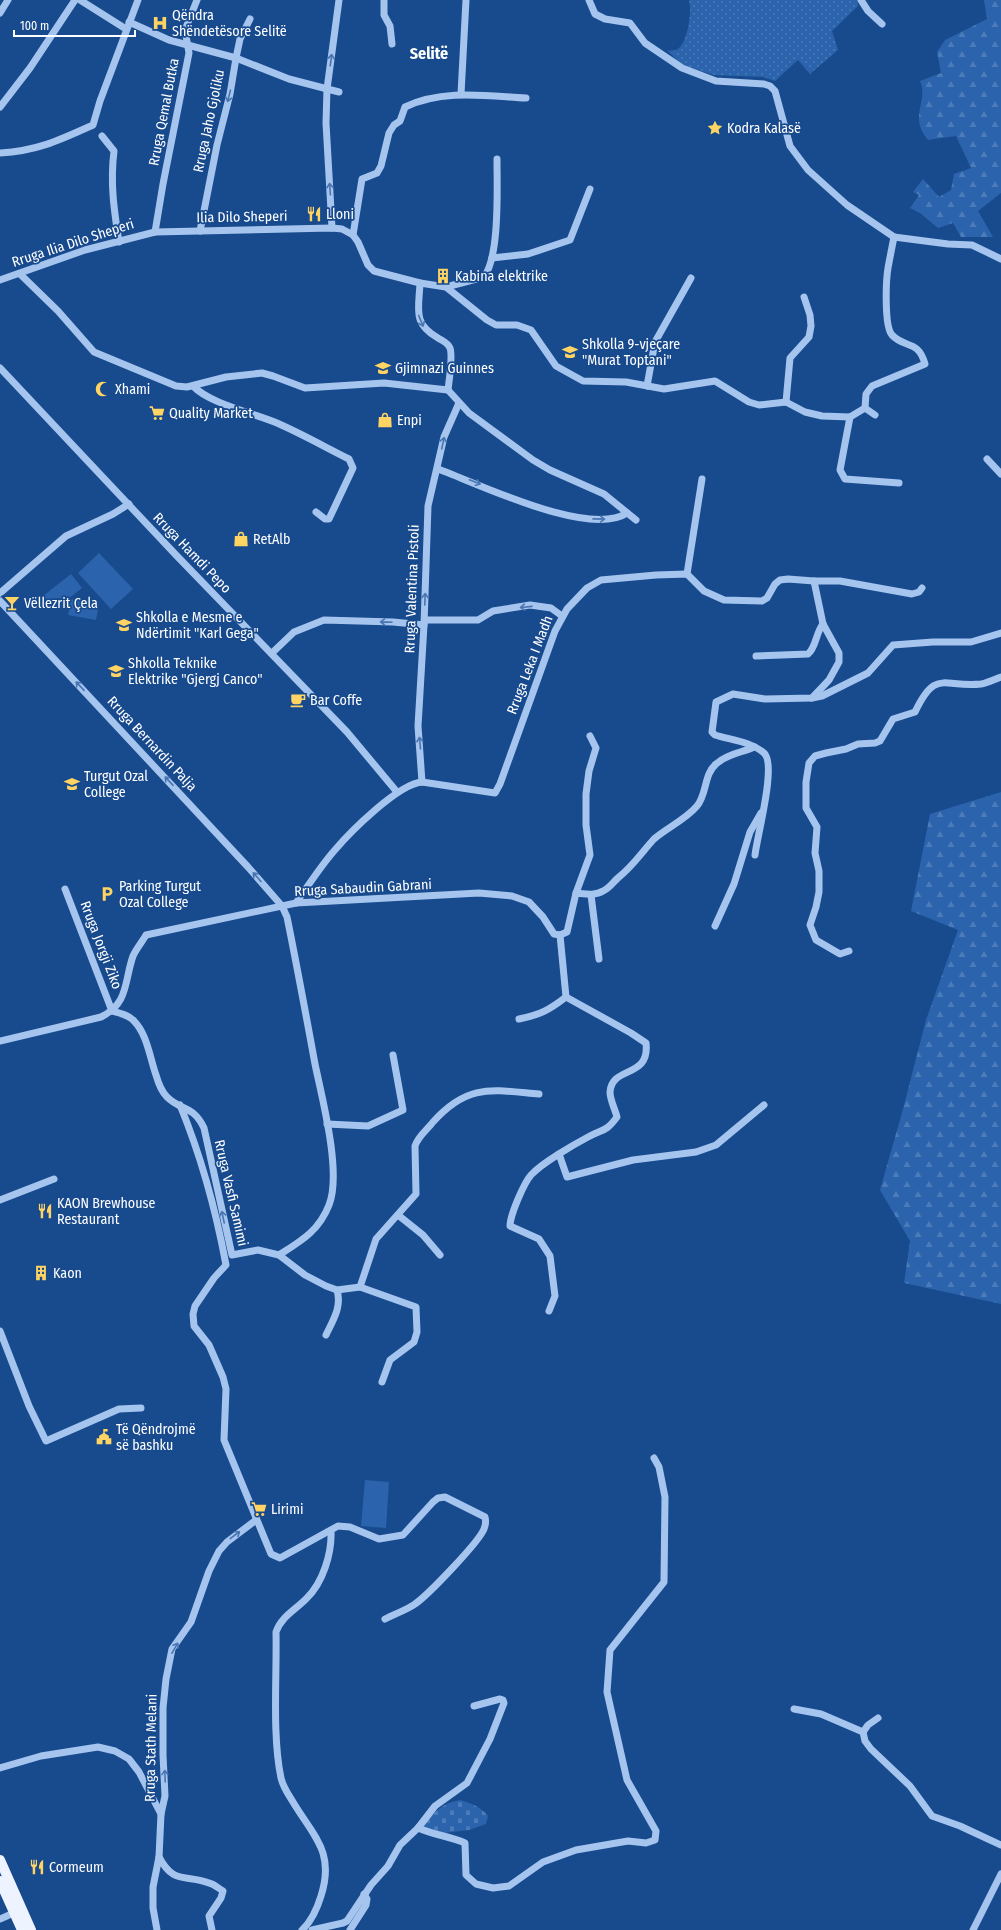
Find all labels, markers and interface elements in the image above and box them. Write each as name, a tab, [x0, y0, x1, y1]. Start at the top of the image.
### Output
place label: Qëndra Shëndetësore Selitë	[172, 7, 287, 40]
scale bar	[14, 12, 135, 38]
hospital icon: Qëndra Shëndetësore Selitë	[151, 14, 169, 32]
text: 100 m	[20, 19, 49, 33]
district label: Selitë	[410, 44, 448, 63]
one-way arrow	[327, 53, 335, 66]
street label: Rruga Qemal Butka	[145, 57, 183, 167]
street label: Rruga Jaho Gjoliku	[190, 68, 228, 174]
one-way arrow	[225, 89, 232, 102]
place icon: Kodra Kalasë	[706, 119, 724, 137]
place label: Kodra Kalasë	[727, 120, 801, 137]
one-way arrow	[326, 183, 334, 196]
restaurant icon: Lloni	[305, 205, 323, 223]
place label: Lloni	[326, 206, 354, 223]
street label: Ilia Dilo Sheperi	[196, 208, 288, 226]
street label: Rruga Ilia Dilo Sheperi	[10, 215, 136, 271]
building icon: Kabina elektrike	[434, 267, 452, 285]
place label: Kabina elektrike	[455, 268, 548, 285]
one-way arrow	[417, 315, 425, 327]
place label: Shkolla 9-vjeçare "Murat Toptani"	[582, 336, 680, 369]
school or university icon: Shkolla 9-vjeçare "Murat Toptani"	[561, 343, 579, 361]
school or university icon: Gjimnazi Guinnes	[374, 359, 392, 377]
place label: Gjimnazi Guinnes	[395, 360, 494, 377]
mosque icon: Xhami	[94, 380, 112, 398]
place label: Xhami	[115, 381, 150, 398]
supermarket icon: Quality Market	[148, 404, 166, 422]
place label: Quality Market	[169, 405, 253, 422]
shop icon: Enpi	[376, 411, 394, 429]
place label: Enpi	[397, 412, 422, 429]
one-way arrow	[440, 437, 448, 450]
one-way arrow	[468, 479, 480, 487]
street label: Rruga Hamdi Pepo	[149, 509, 235, 597]
one-way arrow	[592, 515, 605, 523]
street label: Rruga Valentina Pistoli	[401, 524, 423, 654]
shop icon: RetAlb	[232, 530, 250, 548]
place label: RetAlb	[253, 531, 290, 548]
one-way arrow	[421, 593, 429, 606]
bar icon: Vëllezrit Çela	[3, 594, 21, 612]
place label: Vëllezrit Çela	[24, 595, 98, 612]
one-way arrow	[520, 603, 533, 610]
place label: Shkolla e Mesme e Ndërtimit "Karl Gega"	[136, 609, 259, 642]
street label: Rruga Leka I Madh	[503, 613, 557, 717]
school or university icon: Shkolla e Mesme e Ndërtimit "Karl Gega"	[115, 616, 133, 634]
one-way arrow	[380, 618, 393, 626]
place label: Shkolla Teknike Elektrike "Gjergj Canco"	[128, 655, 262, 688]
school or university icon: Shkolla Teknike Elektrike "Gjergj Canco"	[107, 662, 125, 680]
one-way arrow	[75, 681, 85, 691]
cafe icon: Bar Coffe	[289, 691, 307, 709]
place label: Bar Coffe	[310, 692, 362, 709]
street label: Rruga Bernardin Palja	[104, 693, 200, 795]
one-way arrow	[416, 737, 423, 750]
place label: Turgut Ozal College	[84, 768, 148, 801]
school or university icon: Turgut Ozal College	[63, 775, 81, 793]
one-way arrow	[164, 776, 174, 786]
one-way arrow	[253, 872, 262, 882]
street label: Rruga Sabaudin Gabrani	[294, 876, 432, 900]
place label: Parking Turgut Ozal College	[119, 878, 201, 911]
parking icon: Parking Turgut Ozal College	[98, 885, 116, 903]
street label: Rruga Jorgji Ziko	[76, 899, 126, 991]
street label: Rruga Vasfi Samimi	[211, 1138, 251, 1248]
place label: KAON Brewhouse Restaurant	[57, 1195, 155, 1228]
restaurant icon: KAON Brewhouse Restaurant	[36, 1202, 54, 1220]
one-way arrow	[219, 1211, 227, 1224]
building icon: Kaon	[32, 1264, 50, 1282]
place label: Kaon	[53, 1265, 82, 1282]
place label: Të Qëndrojmë së bashku	[116, 1421, 196, 1454]
public building icon: Të Qëndrojmë së bashku	[95, 1428, 113, 1446]
supermarket icon: Lirimi	[250, 1500, 268, 1518]
place label: Lirimi	[271, 1501, 303, 1518]
one-way arrow	[230, 1531, 241, 1539]
one-way arrow	[171, 1642, 179, 1654]
street label: Rruga Stath Melani	[142, 1694, 160, 1802]
one-way arrow	[161, 1770, 169, 1783]
restaurant icon: Cormeum	[28, 1858, 46, 1876]
place label: Cormeum	[49, 1859, 104, 1876]

